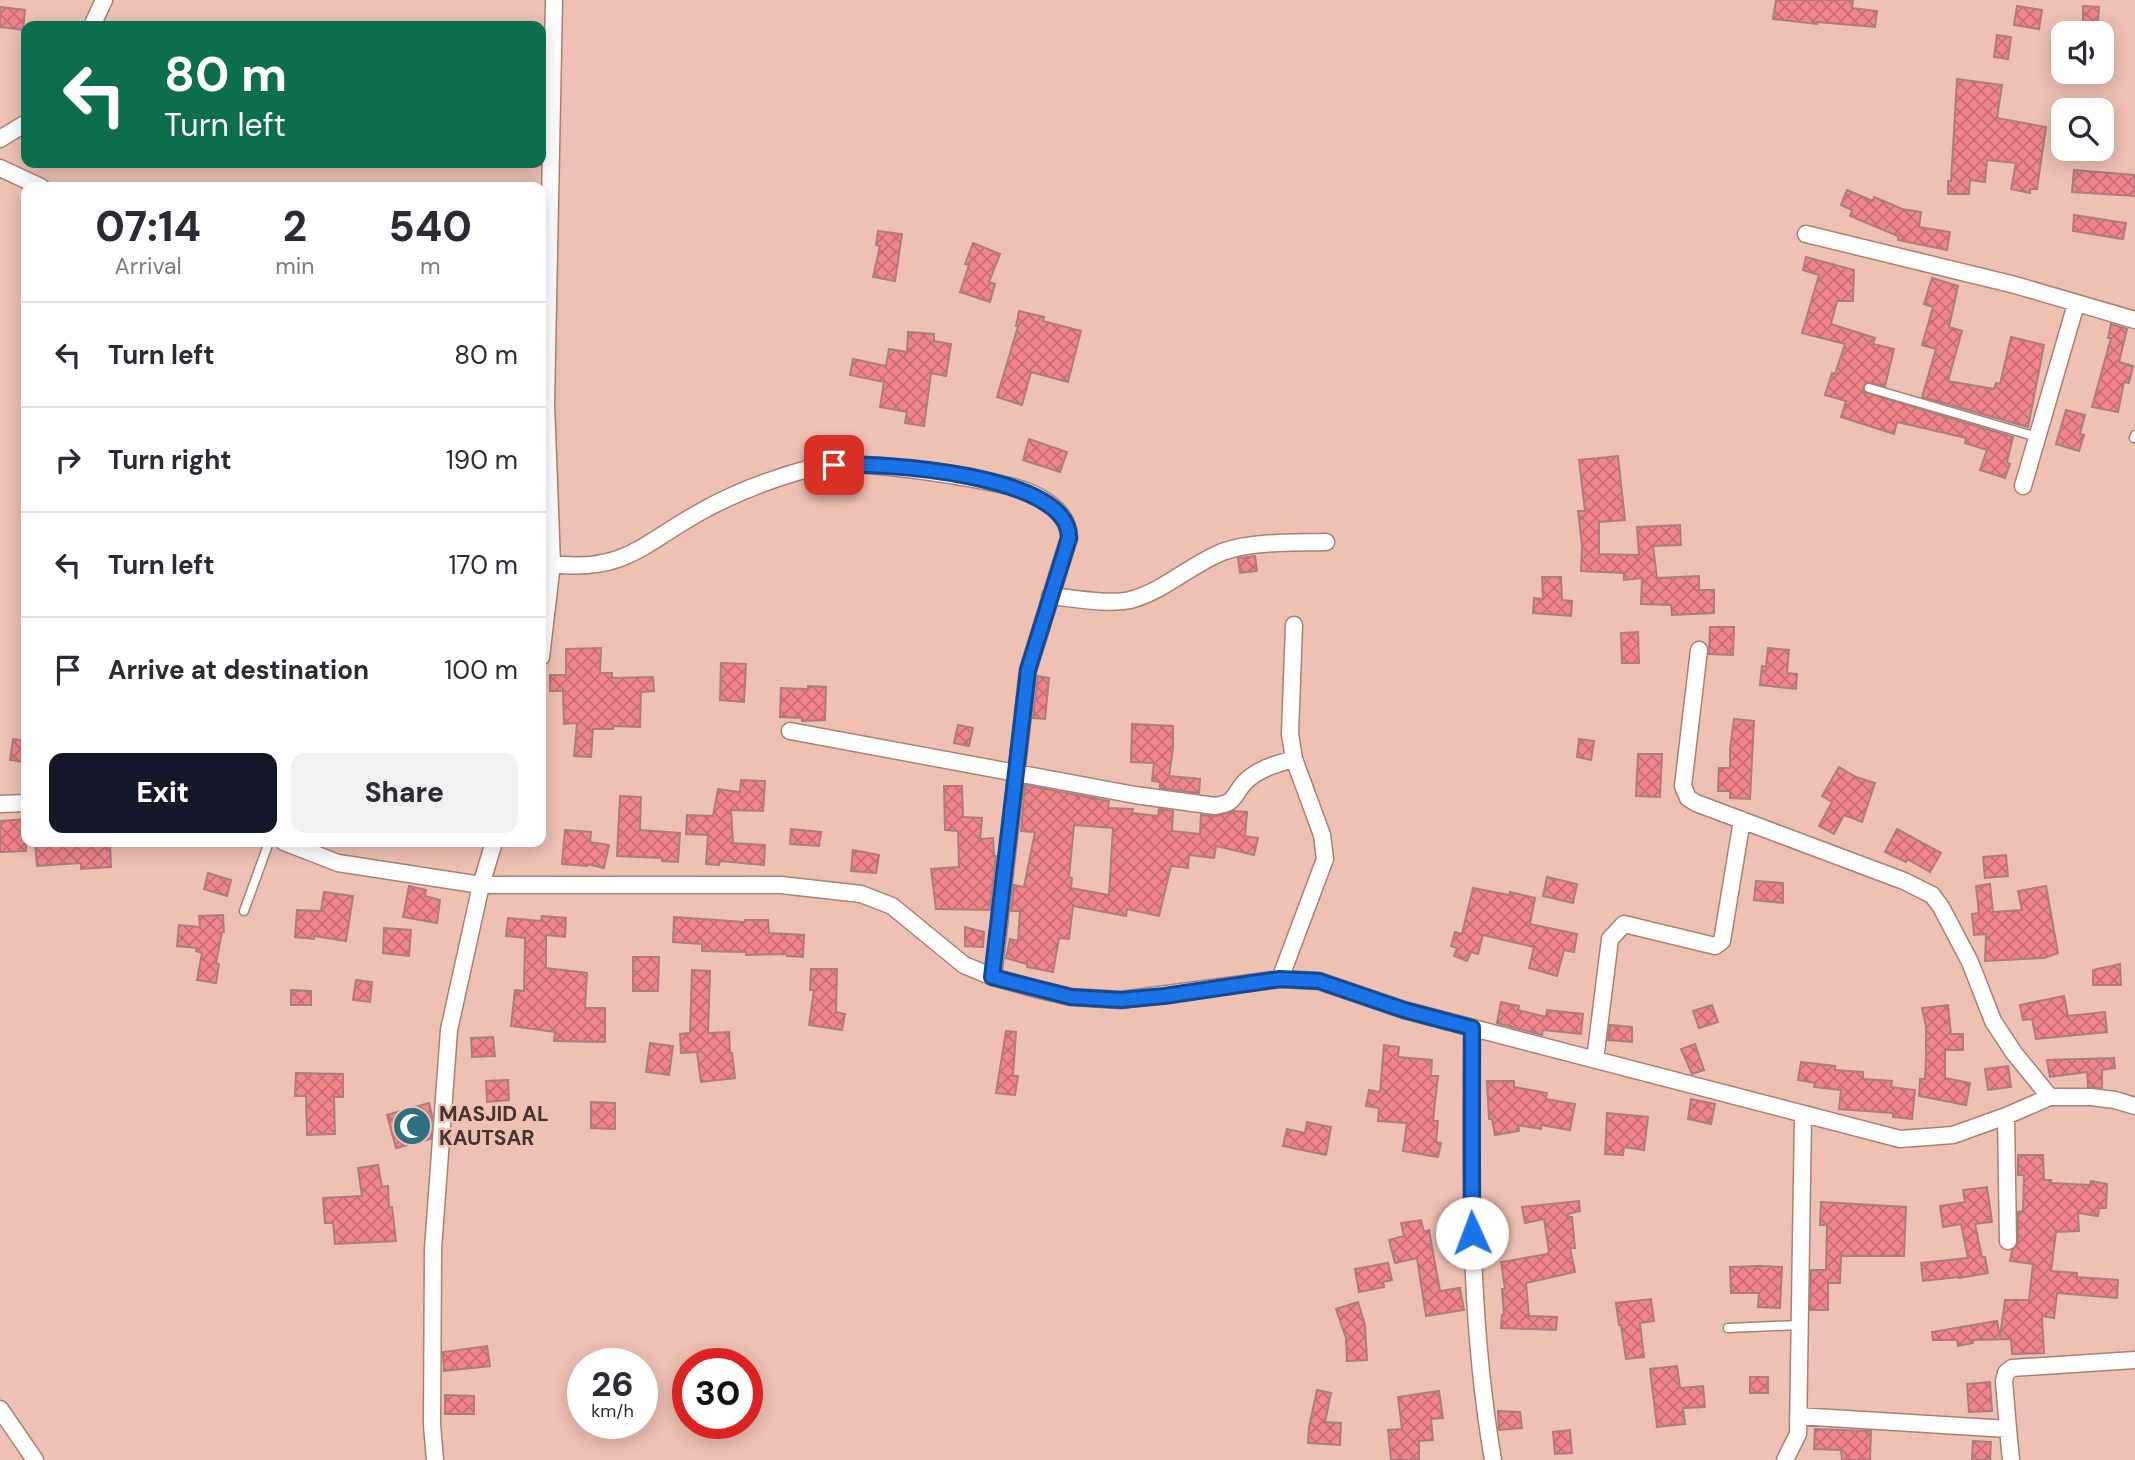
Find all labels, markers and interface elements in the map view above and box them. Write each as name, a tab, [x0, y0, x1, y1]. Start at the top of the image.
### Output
map controls	[2051, 21, 2114, 161]
button: sound	[2051, 21, 2114, 84]
text: 80 m	[164, 42, 287, 106]
icon: left	[49, 49, 140, 140]
button: search	[2051, 98, 2114, 161]
text: Turn left	[164, 104, 286, 146]
text: 07:14	[95, 199, 201, 254]
text: 2	[283, 199, 307, 254]
text: 540	[389, 199, 472, 254]
text: Arrival	[115, 251, 182, 281]
text: min	[275, 251, 314, 281]
text: m	[420, 251, 440, 281]
icon: left	[49, 336, 87, 374]
text: Turn left	[108, 338, 215, 372]
text: 80 m	[454, 338, 518, 372]
pin	[804, 435, 864, 495]
icon: right	[49, 441, 87, 479]
text: Turn right	[108, 443, 232, 477]
text: 190 m	[446, 443, 518, 477]
icon: arrive	[815, 446, 853, 484]
icon: left	[49, 546, 87, 584]
text: Turn left	[108, 548, 215, 582]
text: 170 m	[449, 548, 518, 582]
icon: arrive	[49, 651, 87, 689]
text: Arrive at destination	[108, 653, 369, 687]
text: 100 m	[444, 653, 518, 687]
button: Exit	[49, 753, 277, 833]
button: Share	[291, 753, 518, 833]
place label: MASJID AL KAUTSAR	[439, 1100, 549, 1152]
mosque icon: MASJID AL KAUTSAR	[391, 1105, 433, 1147]
position arrow	[1435, 1196, 1509, 1270]
speed limit sign: 30	[672, 1348, 763, 1439]
text: 26	[591, 1361, 634, 1407]
text: km/h	[591, 1399, 634, 1423]

